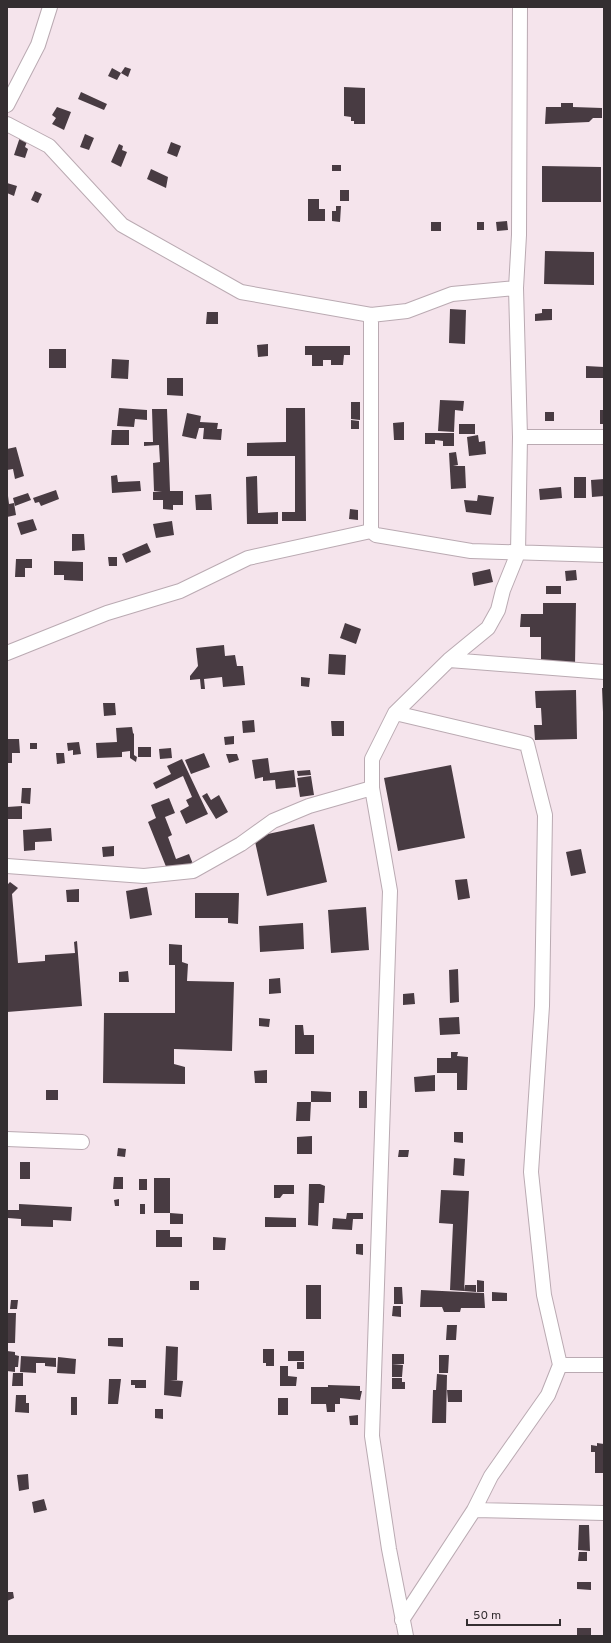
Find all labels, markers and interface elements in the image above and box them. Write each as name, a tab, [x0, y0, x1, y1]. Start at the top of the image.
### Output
scale bar	[467, 1601, 560, 1627]
text: 50 m	[473, 1608, 501, 1624]

